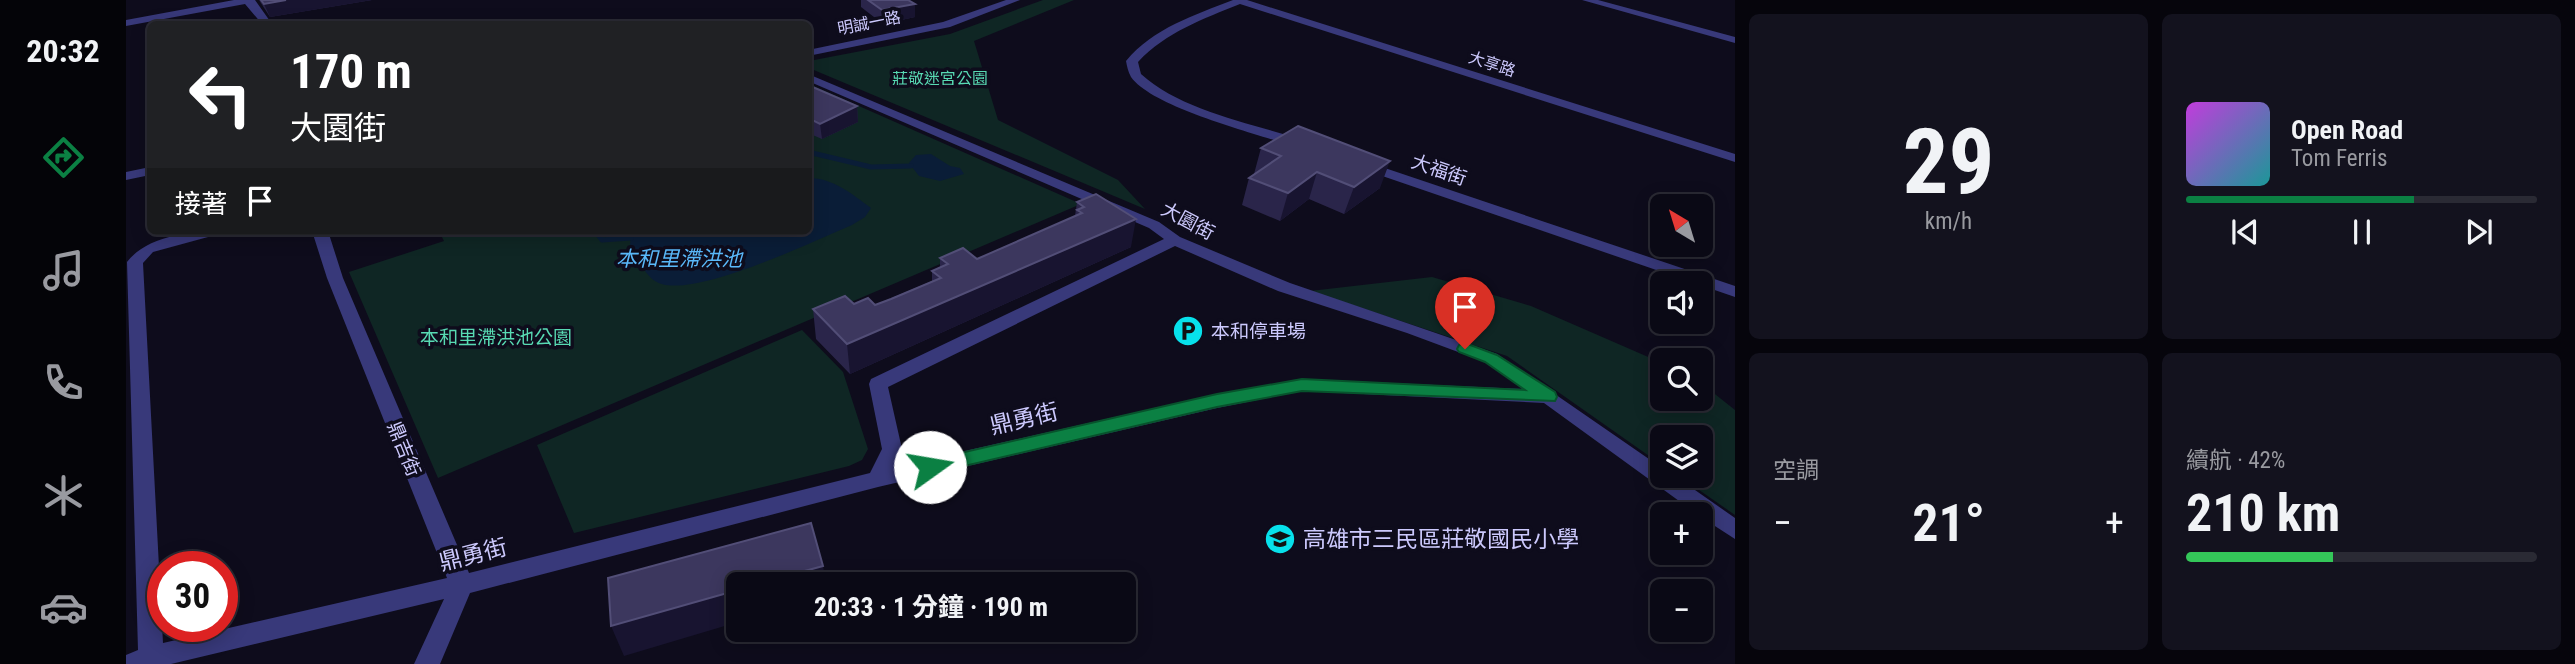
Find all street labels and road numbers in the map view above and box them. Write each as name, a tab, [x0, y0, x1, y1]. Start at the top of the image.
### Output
street label: 明誠一路	[836, 8, 902, 38]
street label: 大享路	[1466, 48, 1518, 80]
street label: 大福街	[1408, 150, 1470, 190]
street label: 大園街	[1157, 197, 1219, 245]
street label: 鼎勇街	[987, 398, 1061, 440]
street label: 鼎吉街	[383, 418, 425, 480]
street label: 鼎勇街	[436, 534, 510, 576]

